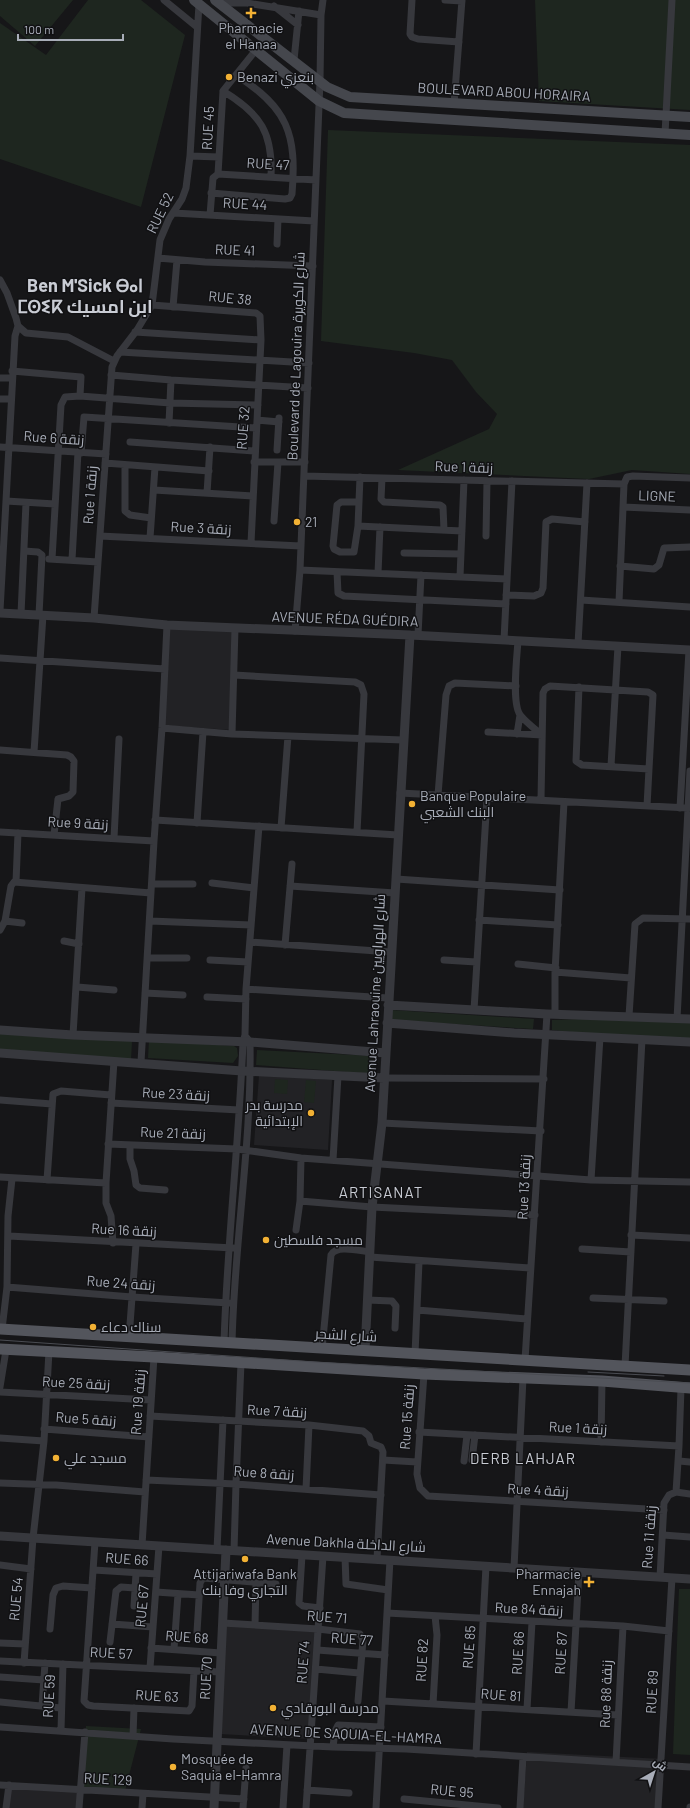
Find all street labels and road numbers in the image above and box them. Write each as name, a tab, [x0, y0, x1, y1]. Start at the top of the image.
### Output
street label: BOULEVARD ABOU HORAIRA	[417, 78, 591, 105]
street label: RUE 45	[198, 106, 217, 150]
street label: RUE 47	[246, 154, 290, 173]
street label: RUE 52	[142, 189, 177, 236]
street label: RUE 44	[222, 194, 268, 213]
street label: RUE 41	[215, 240, 255, 259]
street label: Boulevard de Lagouira شارع الكويرة	[283, 251, 309, 461]
street label: RUE 38	[208, 287, 252, 308]
street label: RUE 32	[233, 406, 253, 450]
street label: Rue 6 زنقة	[23, 427, 85, 448]
street label: Rue 1 زنقة	[434, 457, 494, 476]
street label: Rue 1 زنقة	[79, 465, 100, 525]
street label: LIGNE	[638, 486, 676, 505]
street label: Rue 3 زنقة	[170, 517, 232, 538]
street label: AVENUE RÉDA GUÉDIRA	[271, 607, 419, 630]
street label: Rue 9 زنقة	[47, 812, 109, 833]
street label: Avenue Lahraouine شارع الهراويين	[361, 893, 389, 1093]
street label: Rue 23 زنقة	[142, 1083, 211, 1104]
street label: Rue 21 زنقة	[140, 1123, 206, 1142]
street label: Rue 13 زنقة	[513, 1154, 534, 1220]
street label: Rue 16 زنقة	[91, 1219, 157, 1240]
street label: Rue 24 زنقة	[86, 1272, 156, 1293]
street label: شارع الشجر	[313, 1324, 378, 1346]
street label: Rue 19 زنقة	[127, 1369, 148, 1435]
street label: Rue 25 زنقة	[41, 1372, 111, 1393]
street label: Rue 15 زنقة	[396, 1384, 417, 1450]
street label: Rue 7 زنقة	[247, 1400, 308, 1421]
street label: Rue 5 زنقة	[55, 1408, 117, 1429]
street label: Rue 1 زنقة	[548, 1417, 608, 1438]
street label: Rue 8 زنقة	[233, 1462, 295, 1483]
street label: Rue 4 زنقة	[507, 1479, 569, 1500]
street label: Rue 11 زنقة	[638, 1505, 659, 1569]
street label: Avenue Dakhla شارع الداخلة	[266, 1530, 426, 1556]
street label: RUE 66	[105, 1549, 149, 1568]
street label: RUE 54	[5, 1576, 26, 1622]
street label: RUE 67	[131, 1584, 152, 1628]
street label: Rue 84 زنقة	[494, 1598, 564, 1619]
street label: RUE 71	[306, 1607, 348, 1626]
street label: RUE 85	[459, 1625, 478, 1669]
street label: RUE 68	[165, 1627, 209, 1646]
street label: RUE 77	[330, 1629, 374, 1648]
street label: RUE 86	[508, 1631, 527, 1675]
street label: RUE 87	[551, 1631, 570, 1675]
street label: RUE 82	[412, 1638, 431, 1682]
street label: RUE 74	[293, 1640, 312, 1684]
street label: RUE 57	[89, 1643, 133, 1662]
street label: RUE 70	[196, 1656, 215, 1700]
street label: Rue 88 زنقة	[596, 1660, 615, 1728]
street label: RUE 89	[642, 1670, 661, 1714]
street label: RUE 59	[39, 1674, 58, 1718]
street label: RUE 81	[480, 1685, 522, 1704]
street label: RUE 63	[135, 1686, 179, 1705]
street label: AVENUE DE SAQUIA-EL-HAMRA	[249, 1720, 443, 1747]
street label: RUE 129	[83, 1769, 133, 1788]
street label: RUE 95	[430, 1780, 474, 1801]

